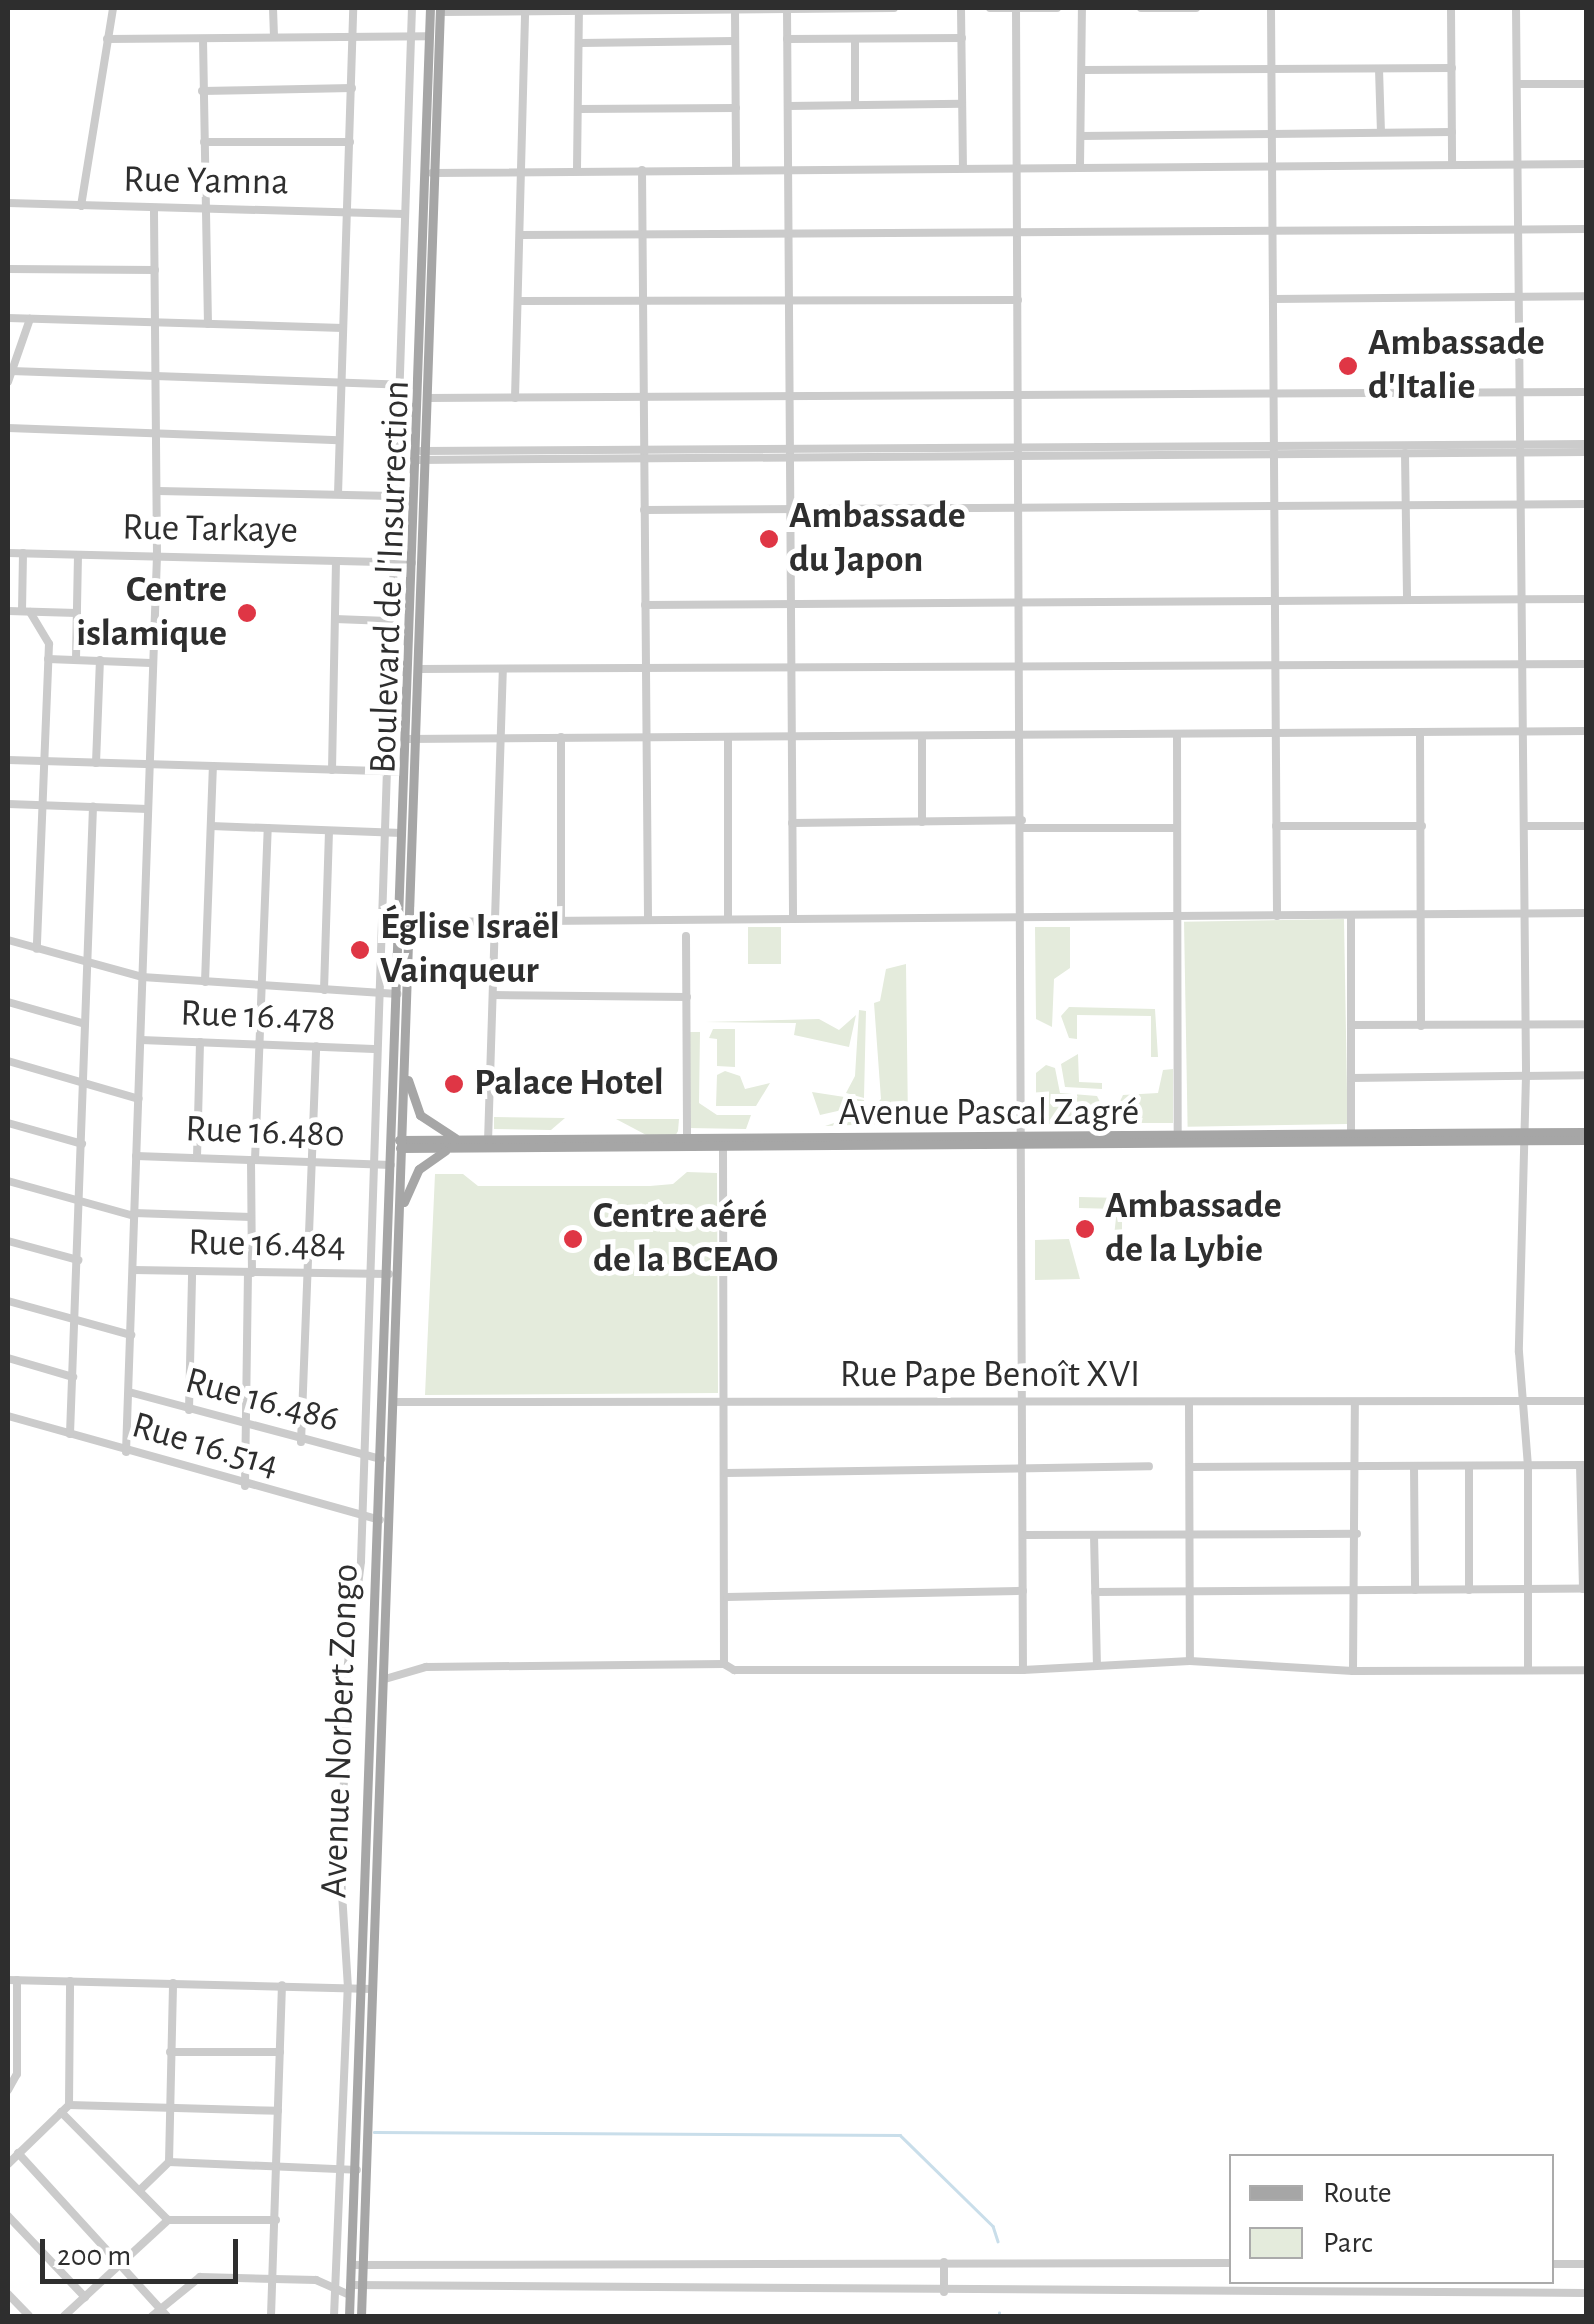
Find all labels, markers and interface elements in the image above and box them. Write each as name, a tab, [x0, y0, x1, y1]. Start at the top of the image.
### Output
street label: Rue Yamna	[123, 158, 289, 206]
place label: Ambassade d'Italie	[1368, 321, 1545, 410]
marker: Ambassade d'Italie	[1337, 355, 1359, 377]
street label: Boulevard de l'Insurrection	[361, 380, 421, 774]
place label: Ambassade du Japon	[789, 494, 966, 584]
street label: Rue Tarkaye	[122, 506, 298, 554]
marker: Ambassade du Japon	[758, 528, 780, 550]
place label: Centre islamique	[76, 568, 227, 658]
marker: Centre islamique	[236, 602, 258, 624]
place label: Église Israël Vainqueur	[380, 905, 560, 994]
marker: Église Israël Vainqueur	[349, 939, 371, 961]
street label: Rue 16.478	[180, 992, 336, 1042]
place label: Palace Hotel	[474, 1061, 664, 1107]
marker: Palace Hotel	[443, 1073, 465, 1095]
street label: Avenue Pascal Zagré	[839, 1091, 1139, 1137]
street label: Rue 16.480	[185, 1107, 345, 1159]
place label: Ambassade de la Lybie	[1105, 1184, 1282, 1274]
place label: Centre aéré de la BCEAO	[593, 1194, 778, 1284]
marker: Ambassade de la Lybie	[1074, 1218, 1096, 1240]
street label: Rue 16.484	[188, 1221, 346, 1269]
marker: Centre aéré de la BCEAO	[562, 1228, 584, 1250]
street label: Rue Pape Benoît XVI	[840, 1353, 1140, 1399]
street label: Rue 16.486	[180, 1359, 344, 1443]
street label: Rue 16.514	[126, 1403, 284, 1489]
street label: Avenue Norbert Zongo	[312, 1563, 370, 1899]
legend	[1229, 2154, 1554, 2284]
text: Route	[1323, 2178, 1392, 2208]
scale bar	[45, 2219, 242, 2281]
text: Parc	[1323, 2228, 1373, 2258]
text: 200 m	[57, 2241, 131, 2271]

